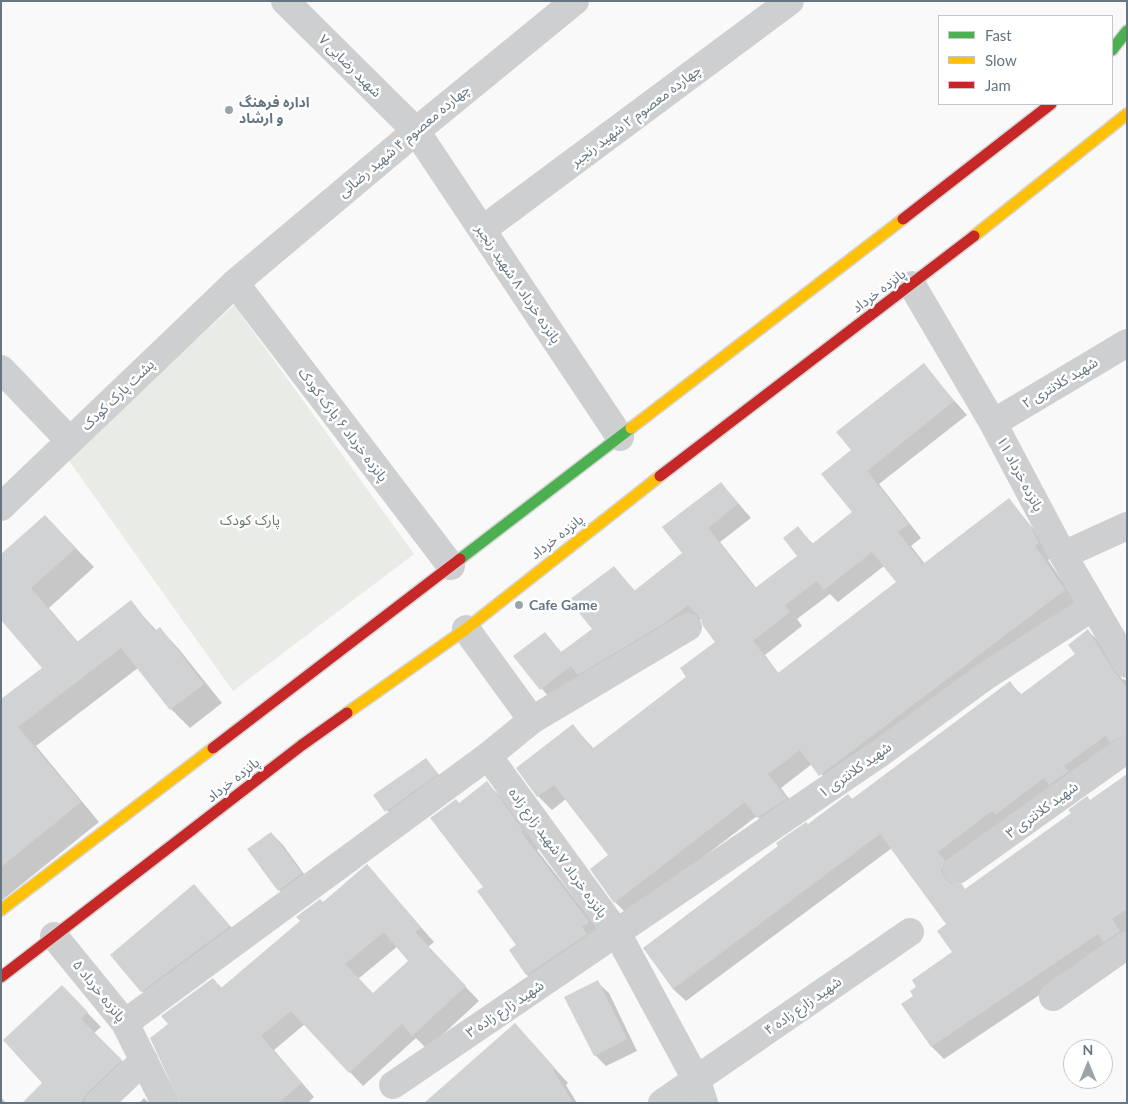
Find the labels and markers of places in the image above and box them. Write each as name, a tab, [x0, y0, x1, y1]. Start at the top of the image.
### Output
place label: اداره فرهنگ و ارشاد	[239, 94, 310, 126]
marker: اداره فرهنگ و ارشاد	[223, 104, 235, 116]
place label: Cafe Game	[529, 597, 597, 613]
marker: Cafe Game	[513, 599, 525, 611]

